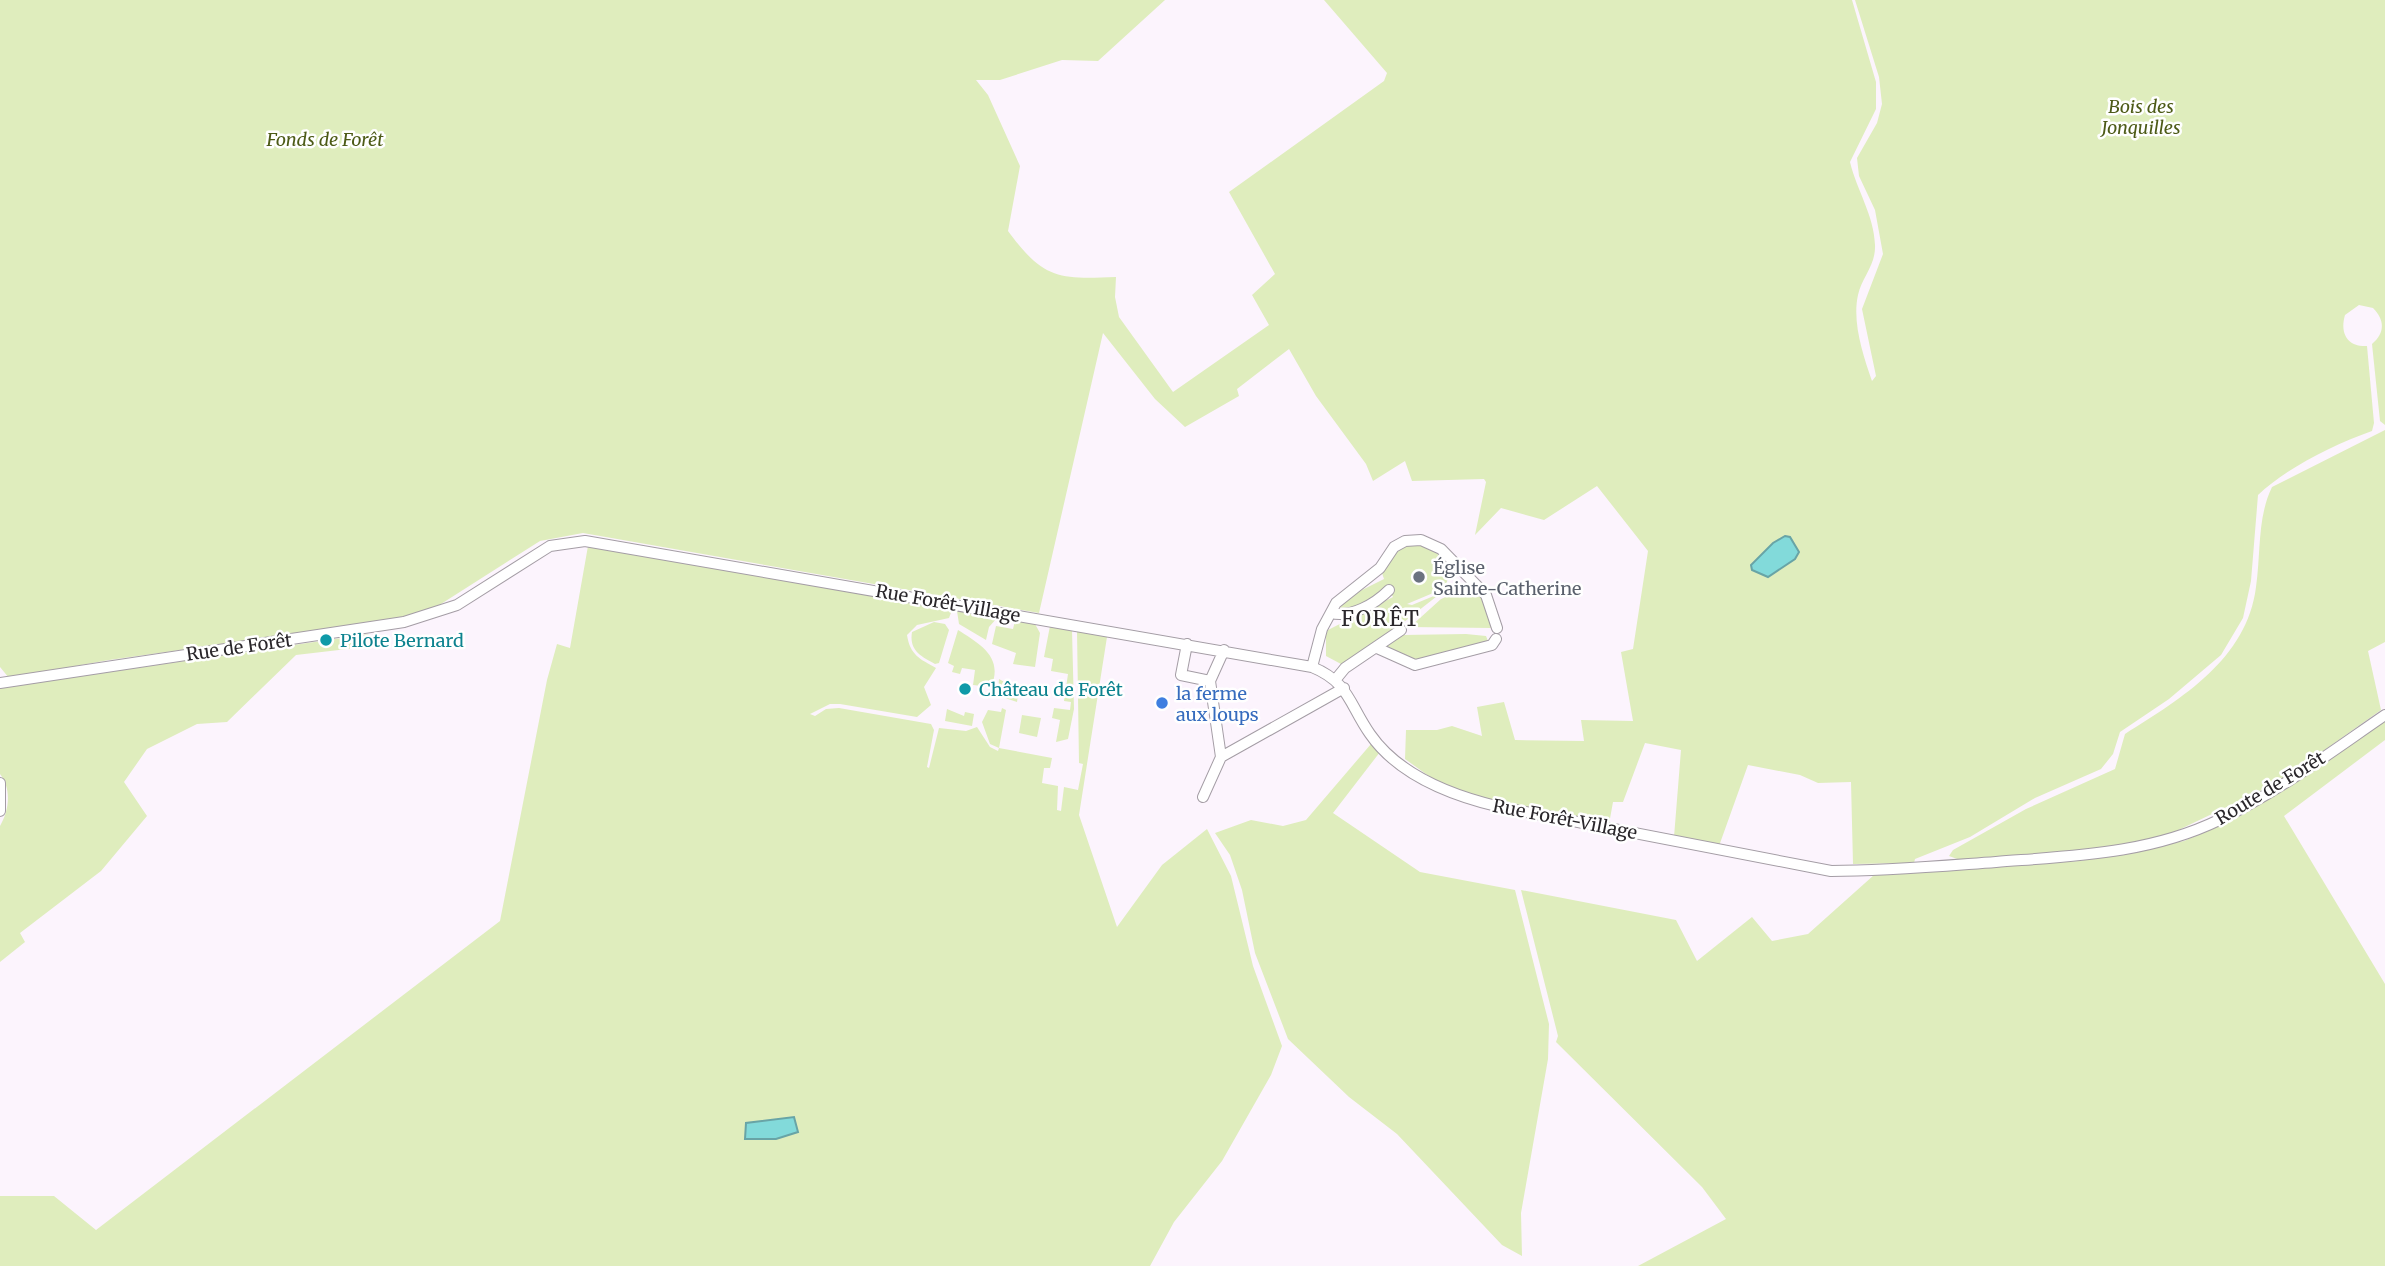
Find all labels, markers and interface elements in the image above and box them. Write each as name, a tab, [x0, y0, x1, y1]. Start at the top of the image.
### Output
park label: Bois des Jonquilles	[2099, 95, 2181, 139]
park label: Fonds de Forêt	[266, 128, 384, 151]
place label: Église Sainte-Catherine	[1433, 556, 1581, 600]
marker: Église Sainte-Catherine	[1411, 569, 1427, 585]
street label: Rue Forêt-Village	[874, 579, 1022, 627]
district label: FORÊT	[1341, 605, 1421, 632]
street label: Rue de Forêt	[185, 628, 293, 666]
place label: Pilote Bernard	[340, 629, 464, 652]
marker: Pilote Bernard	[318, 632, 334, 648]
place label: Château de Forêt	[979, 678, 1123, 701]
marker: Château de Forêt	[957, 681, 973, 697]
place label: la ferme aux loups	[1176, 682, 1259, 726]
marker: la ferme aux loups	[1154, 695, 1170, 711]
street label: Route de Forêt	[2211, 746, 2329, 830]
street label: Rue Forêt-Village	[1491, 794, 1639, 844]

